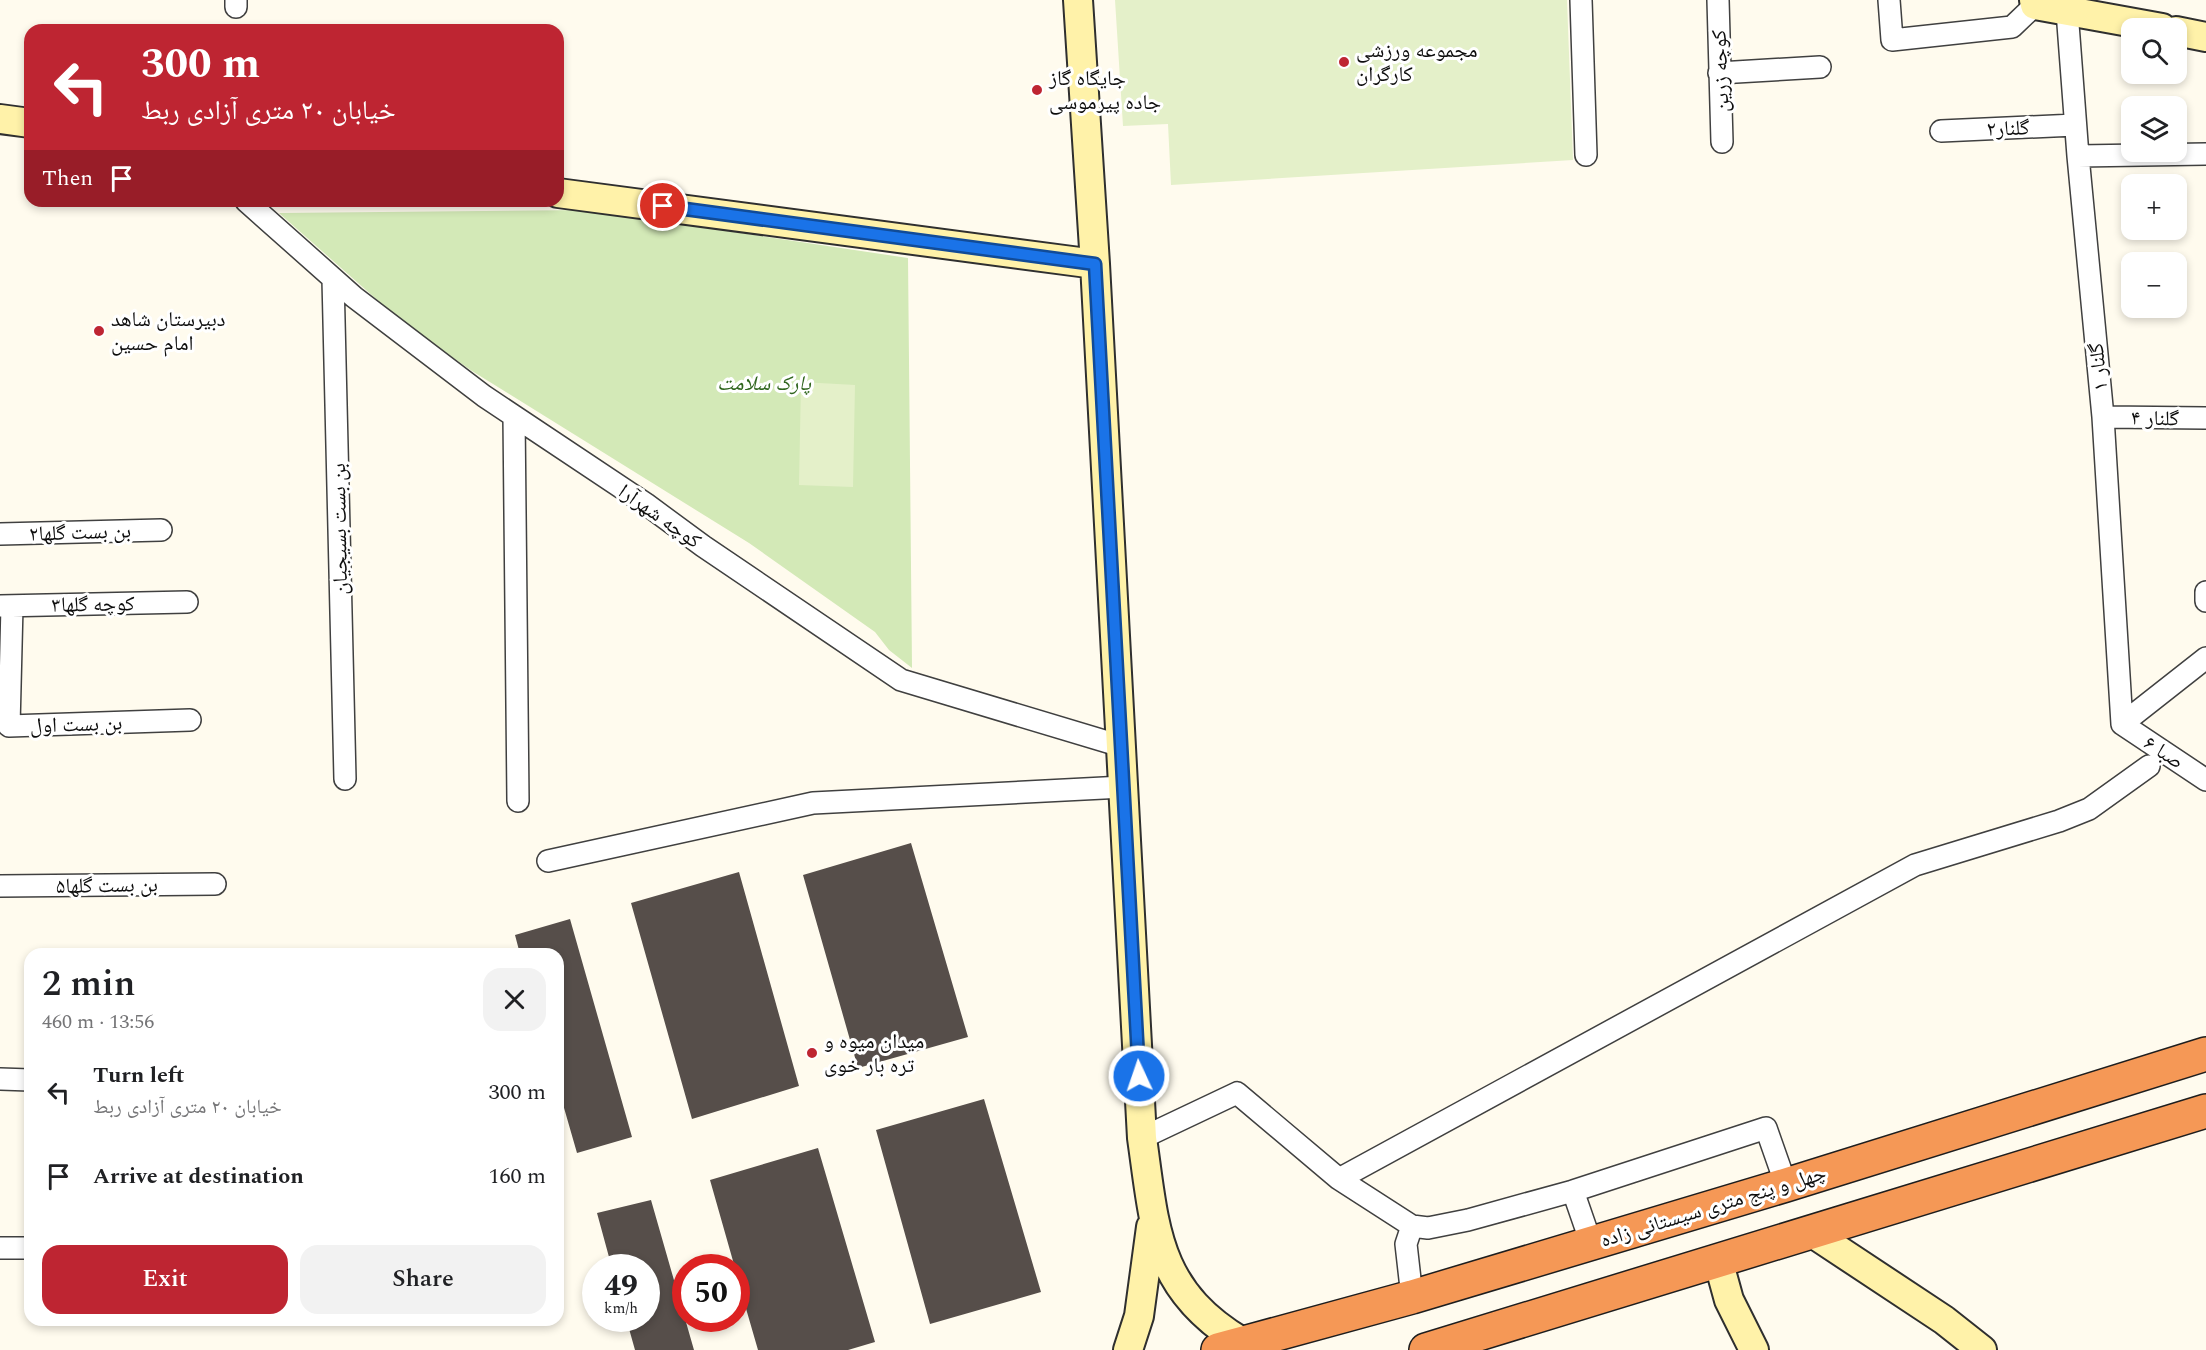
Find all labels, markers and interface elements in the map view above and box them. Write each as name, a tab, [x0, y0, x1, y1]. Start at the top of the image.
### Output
map controls	[2121, 18, 2187, 318]
button: search	[2121, 18, 2187, 84]
street label: کوچه زرین	[1704, 29, 1738, 113]
text: 300 m	[141, 33, 260, 96]
place label: مجموعه ورزشی کارگران	[1356, 35, 1478, 91]
icon: left	[42, 48, 120, 126]
marker: مجموعه ورزشی کارگران	[1337, 55, 1351, 69]
place label: جایگاه گاز جاده پیرموسی	[1048, 63, 1161, 119]
marker: جایگاه گاز جاده پیرموسی	[1030, 83, 1044, 97]
text: خیابان ۲۰ متری آزادی ربط	[141, 90, 396, 132]
button: layers	[2121, 96, 2187, 162]
street label: گلنار۲	[1986, 112, 2030, 146]
text: Then	[42, 162, 93, 195]
icon: arrive	[105, 162, 138, 195]
button: +	[2121, 174, 2187, 240]
pin	[637, 180, 688, 231]
icon: arrive	[646, 189, 679, 222]
button: −	[2121, 252, 2187, 318]
place label: دبیرستان شاهد امام حسین	[111, 304, 226, 360]
marker: دبیرستان شاهد امام حسین	[92, 324, 106, 338]
street label: ۱ گلنار	[2081, 341, 2117, 392]
park label: پارک سلامت	[717, 368, 812, 400]
street label: گلنار ۴	[2131, 403, 2180, 435]
street label: بن بست بسیجیان	[323, 463, 357, 595]
street label: کوچه شهرآرا	[611, 476, 708, 557]
street label: بن بست گلها۲	[28, 515, 132, 551]
street label: کوچه گلها۳	[51, 588, 135, 622]
street label: بن بست اول	[29, 707, 123, 743]
street label: صبا ۶	[2137, 728, 2190, 778]
street label: بن بست گلها۵	[56, 869, 158, 903]
text: 2 min	[42, 957, 135, 1012]
button: close	[483, 968, 546, 1031]
text: 460 m · 13:56	[42, 1007, 154, 1037]
place label: میدان میوه و تره بار خوی	[824, 1026, 924, 1082]
position arrow	[1107, 1044, 1171, 1108]
marker: میدان میوه و تره بار خوی	[805, 1046, 819, 1060]
text: Turn left	[93, 1059, 185, 1092]
icon: left	[42, 1076, 75, 1109]
text: 300 m	[489, 1076, 546, 1109]
text: خیابان ۲۰ متری آزادی ربط	[93, 1092, 282, 1122]
street label: چهل و پنج متری سیستانی زاده	[1596, 1157, 1830, 1257]
icon: arrive	[42, 1160, 75, 1193]
text: Arrive at destination	[93, 1160, 304, 1193]
text: 160 m	[489, 1160, 546, 1193]
button: Exit	[42, 1245, 288, 1314]
button: Share	[300, 1245, 546, 1314]
speed limit sign: 50	[672, 1254, 750, 1332]
text: 49	[604, 1263, 638, 1309]
text: km/h	[604, 1297, 638, 1320]

